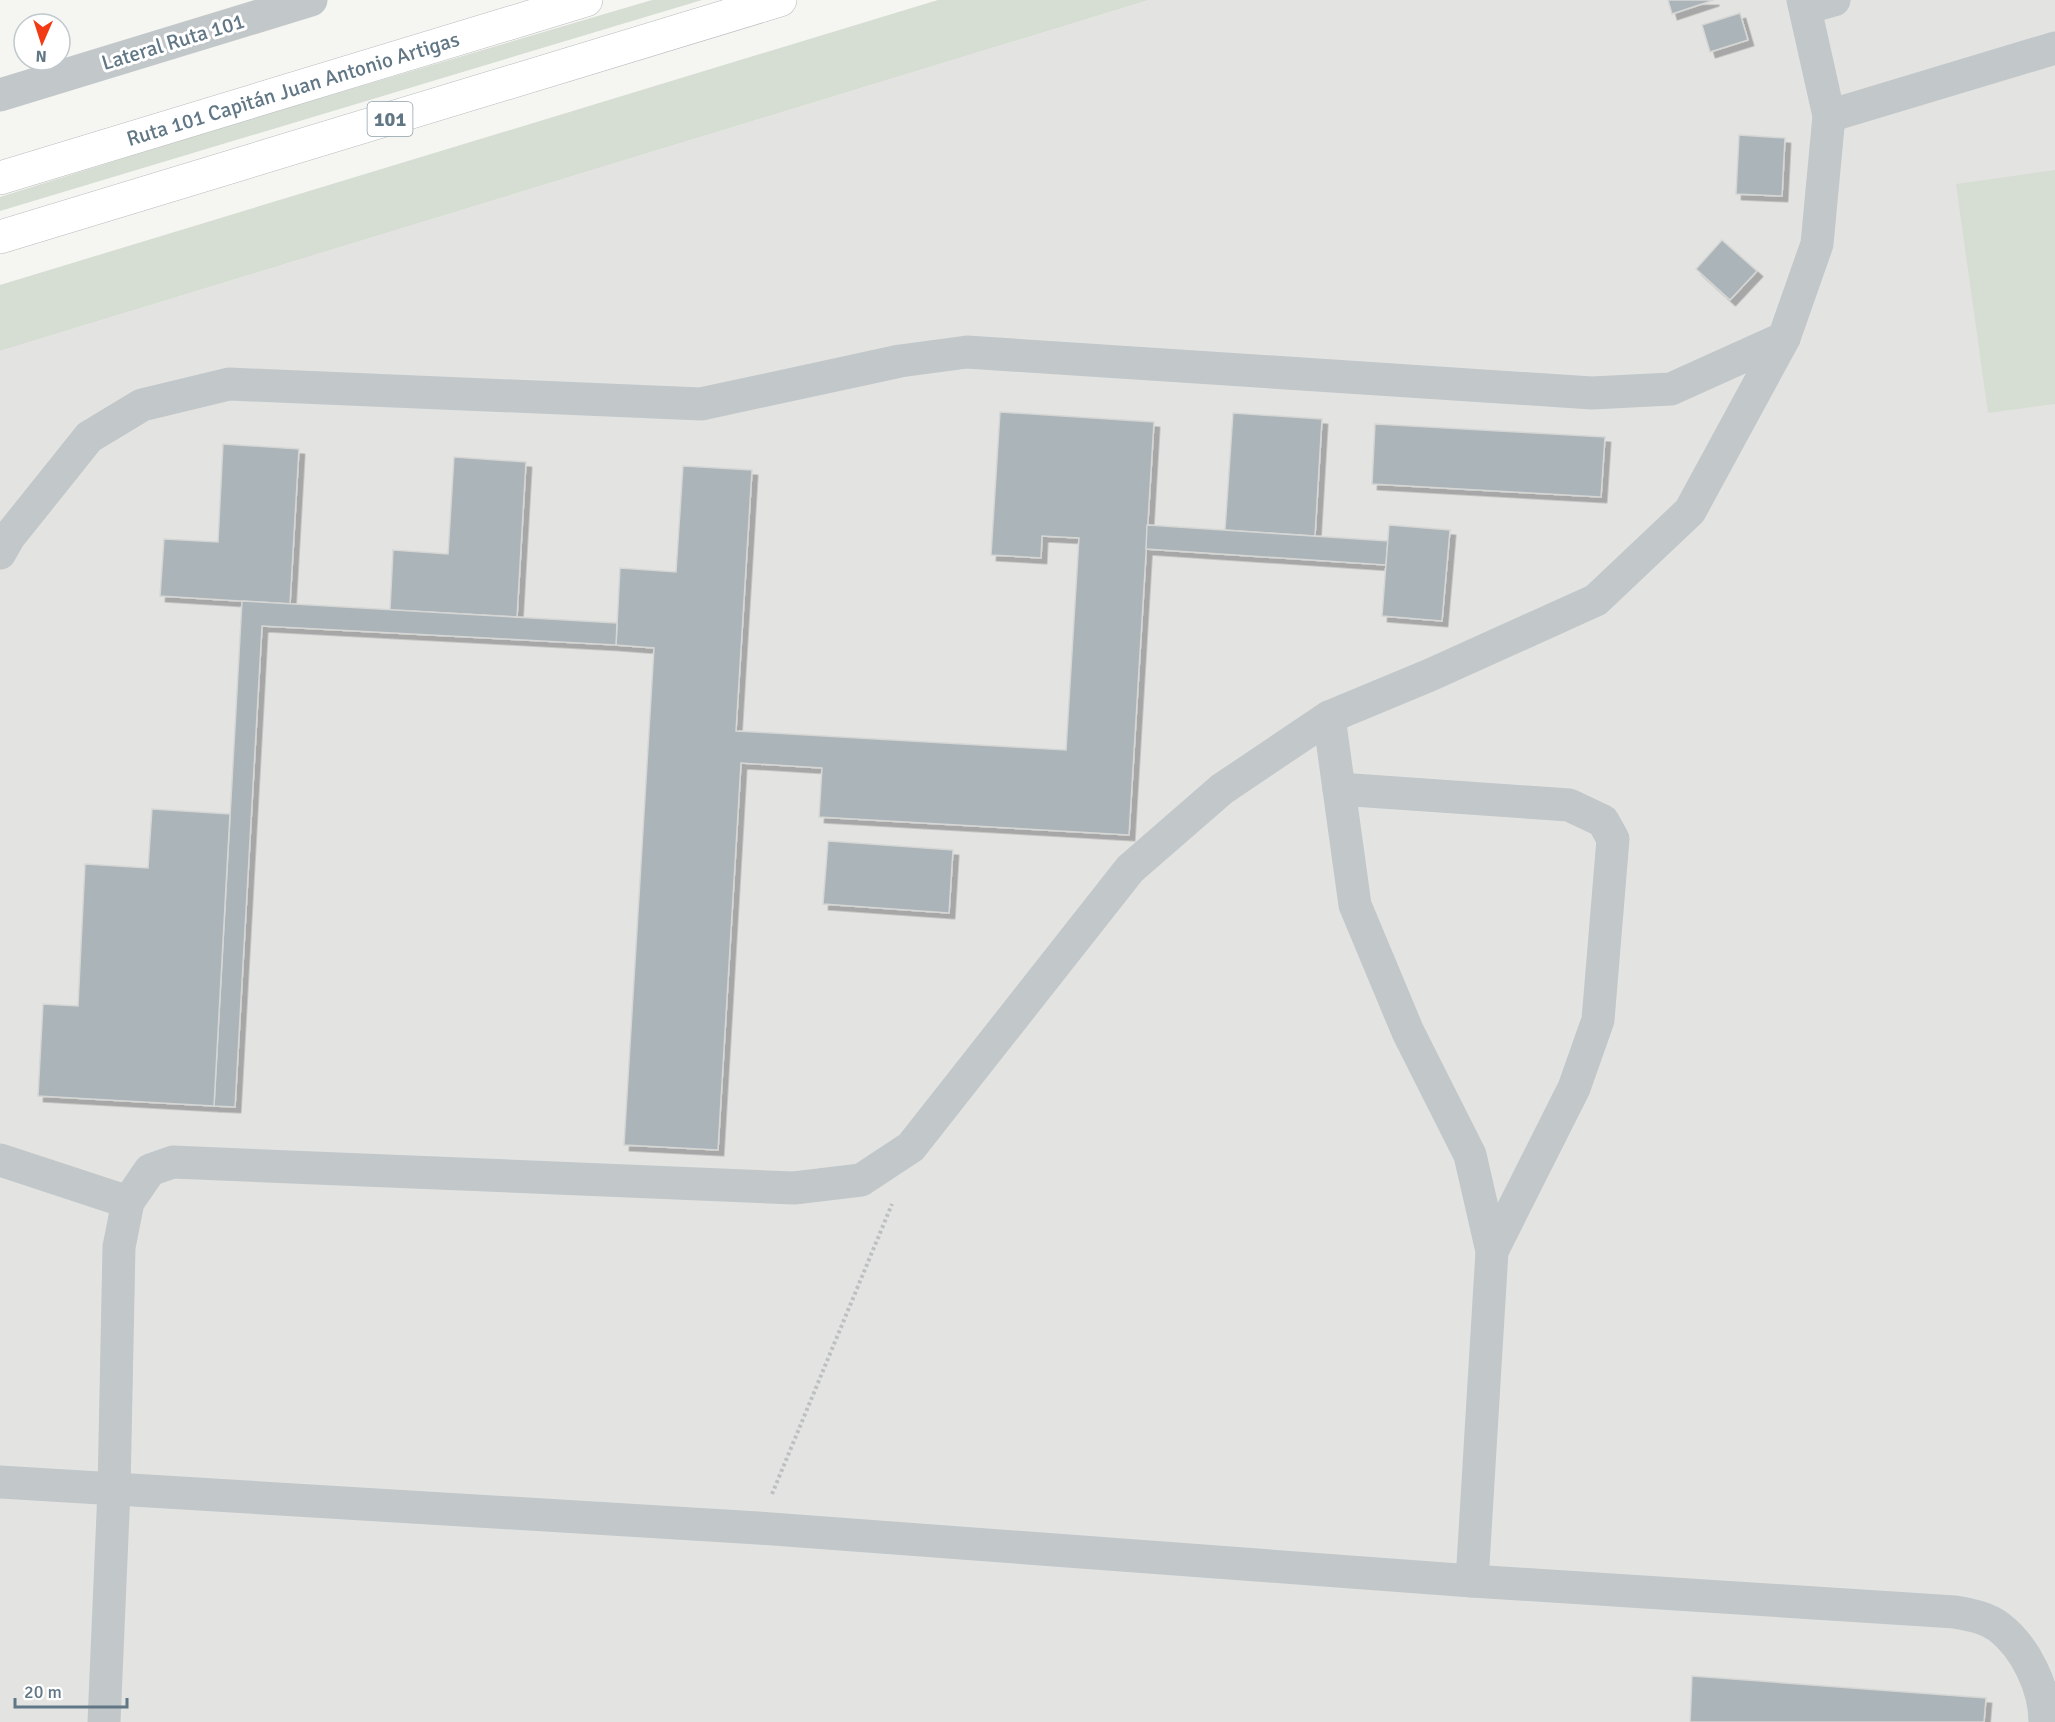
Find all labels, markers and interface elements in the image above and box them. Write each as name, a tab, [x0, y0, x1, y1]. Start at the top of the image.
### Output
street label: Lateral Ruta 101	[98, 8, 248, 76]
north arrow	[12, 12, 72, 72]
street label: Ruta 101 Capitán Juan Antonio Artigas	[124, 26, 462, 152]
text: N	[35, 46, 47, 66]
road number: 101	[368, 102, 412, 136]
scale bar	[15, 1671, 128, 1709]
text: 20 m	[24, 1681, 62, 1703]

